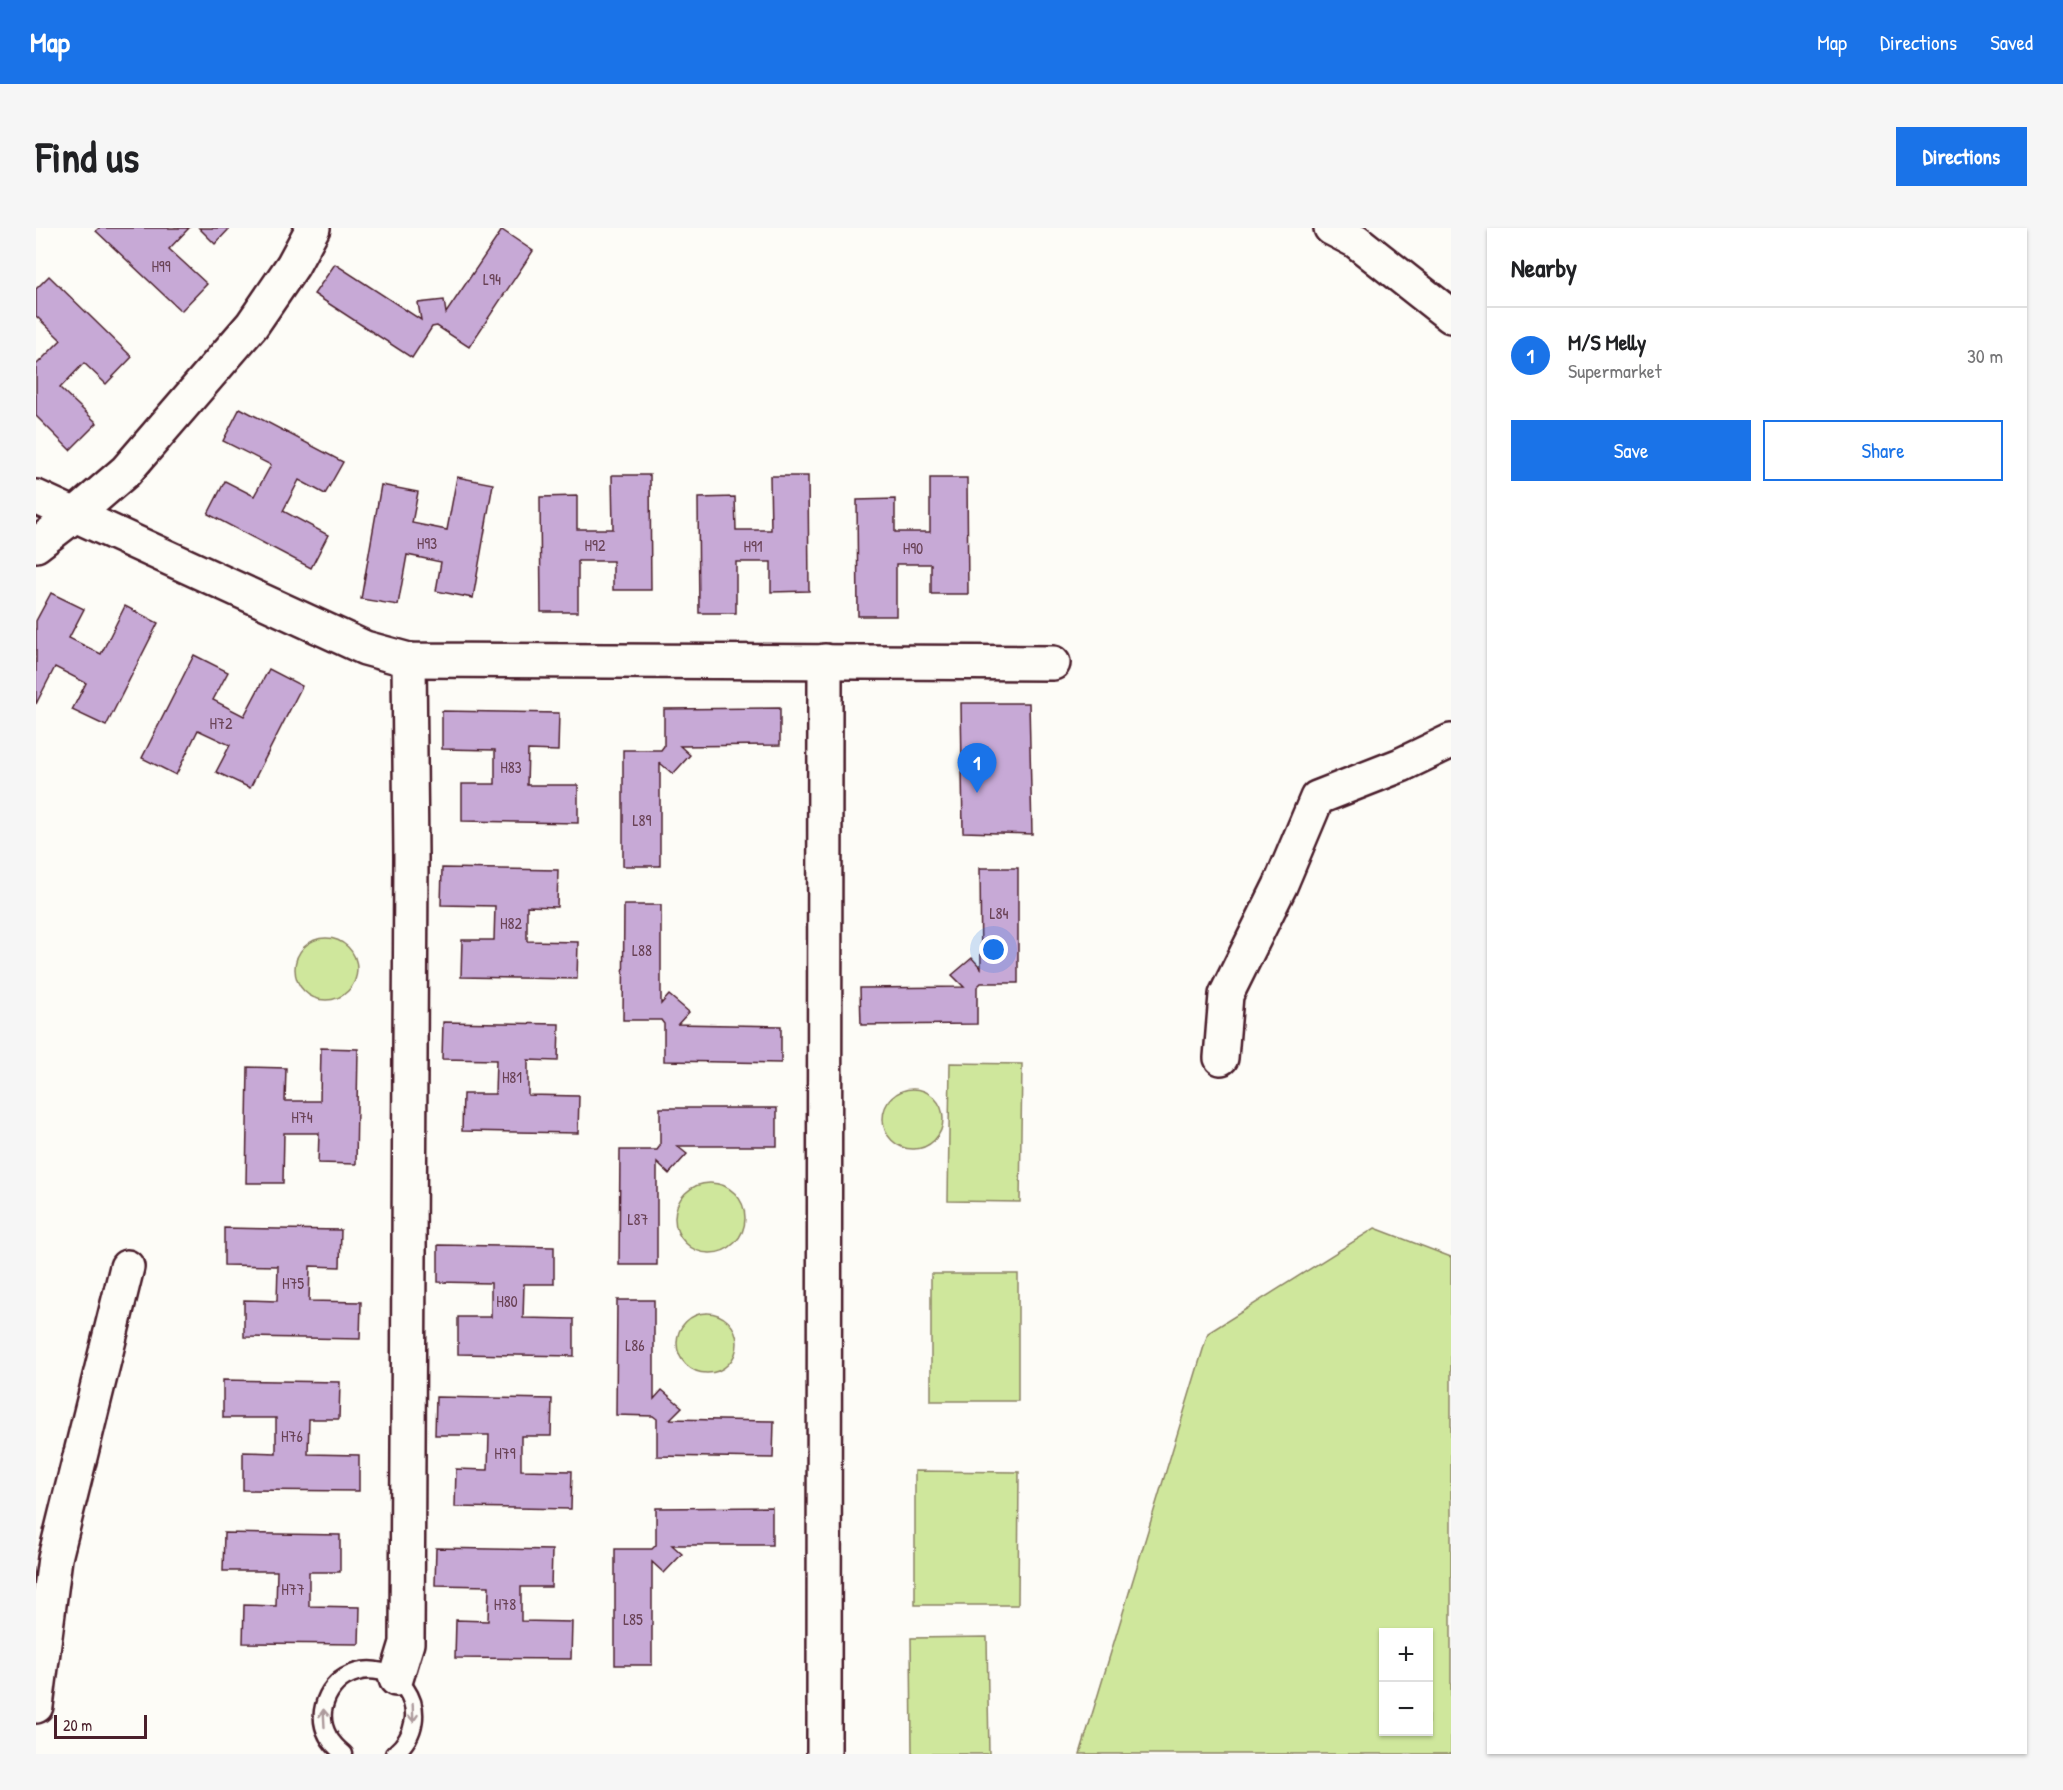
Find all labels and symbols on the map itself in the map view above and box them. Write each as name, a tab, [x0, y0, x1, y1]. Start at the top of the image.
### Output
house number: H99	[151, 255, 171, 277]
house number: L94	[483, 268, 501, 290]
house number: H93	[417, 532, 437, 554]
house number: H92	[585, 534, 606, 556]
house number: H91	[743, 535, 763, 557]
house number: H90	[903, 537, 923, 559]
house number: H72	[210, 712, 233, 734]
pin: 1	[958, 744, 996, 793]
house number: H83	[500, 756, 522, 778]
house number: L89	[633, 809, 651, 831]
house number: L84	[990, 902, 1008, 924]
house number: H82	[500, 912, 522, 934]
your location	[979, 935, 1008, 964]
house number: L88	[632, 939, 652, 961]
house number: H81	[502, 1066, 522, 1088]
house number: H74	[291, 1106, 313, 1128]
house number: L87	[628, 1208, 648, 1230]
house number: H75	[282, 1272, 304, 1294]
house number: H80	[496, 1290, 518, 1312]
house number: L86	[625, 1334, 645, 1356]
house number: H76	[281, 1425, 303, 1447]
house number: H79	[494, 1442, 516, 1464]
house number: H77	[281, 1578, 305, 1600]
house number: H78	[494, 1593, 516, 1615]
house number: L85	[623, 1608, 643, 1630]
one-way arrow	[408, 1703, 419, 1723]
one-way arrow	[319, 1709, 330, 1728]
scale bar	[54, 1712, 147, 1740]

